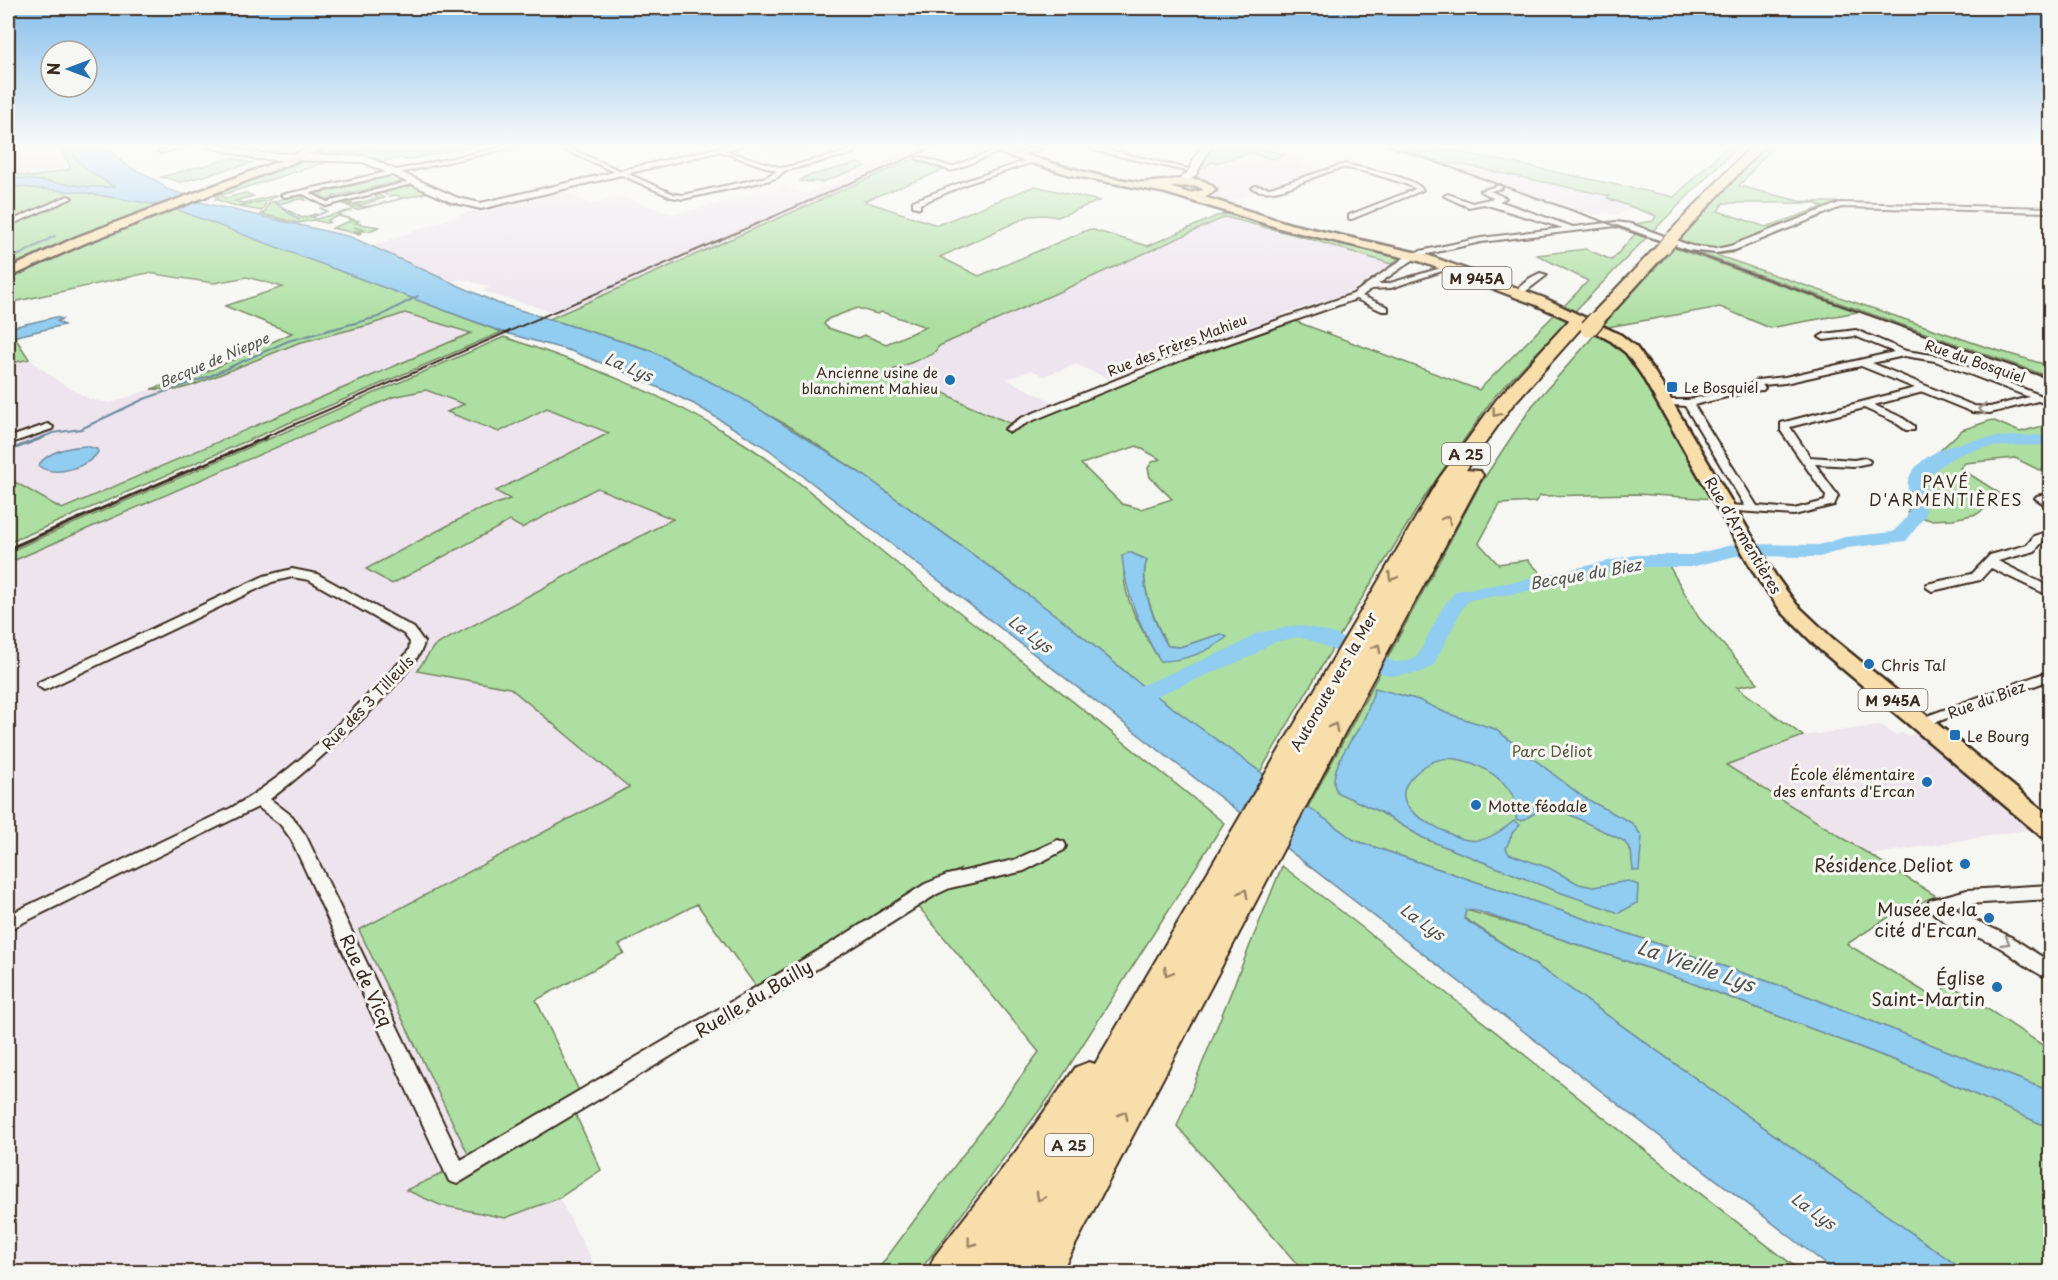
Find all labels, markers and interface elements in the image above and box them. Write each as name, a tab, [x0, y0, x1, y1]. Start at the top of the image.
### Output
north arrow	[39, 39, 99, 99]
text: N	[41, 63, 65, 75]
road number: M 945A	[1442, 267, 1512, 289]
street label: Rue des Frères Mahieu	[1104, 309, 1250, 381]
water label: Becque de Nieppe	[156, 327, 273, 393]
street label: Rue du Bosquiel	[1922, 334, 2028, 388]
water label: La Lys	[602, 345, 658, 387]
place label: Ancienne usine de blanchiment Mahieu	[802, 362, 938, 399]
marker: Ancienne usine de blanchiment Mahieu	[943, 373, 957, 387]
place label: Le Bosquiel	[1684, 377, 1758, 398]
marker: Le Bosquiel	[1665, 380, 1679, 394]
one-way arrow	[1977, 403, 1986, 416]
one-way arrow	[1492, 406, 1503, 417]
road number: A 25	[1442, 443, 1490, 465]
district label: PAVÉ D'ARMENTIÈRES	[1869, 469, 2023, 511]
street label: Rue d'Armentières	[1700, 472, 1788, 598]
one-way arrow	[1440, 515, 1451, 526]
water label: Becque du Biez	[1528, 551, 1645, 595]
one-way arrow	[1388, 571, 1399, 582]
street label: Autoroute vers la Mer	[1284, 607, 1382, 755]
water label: La Lys	[1004, 609, 1059, 658]
one-way arrow	[1370, 643, 1381, 654]
street label: Rue des 3 Tilleuls	[316, 649, 418, 755]
place label: Chris Tal	[1881, 653, 1946, 676]
marker: Chris Tal	[1862, 657, 1876, 671]
street label: Rue du Biez	[1944, 674, 2028, 724]
road number: M 945A	[1858, 689, 1928, 711]
one-way arrow	[1326, 722, 1338, 733]
place label: Le Bourg	[1967, 724, 2029, 747]
marker: Le Bourg	[1948, 728, 1962, 742]
park label: Parc Déliot	[1512, 739, 1592, 762]
place label: École élémentaire des enfants d'Ercan	[1773, 762, 1915, 802]
marker: École élémentaire des enfants d'Ercan	[1920, 775, 1934, 789]
place label: Motte féodale	[1488, 794, 1588, 817]
marker: Motte féodale	[1469, 798, 1483, 812]
place label: Résidence Deliot	[1814, 851, 1953, 878]
marker: Résidence Deliot	[1958, 857, 1972, 871]
one-way arrow	[1237, 889, 1248, 900]
place label: Musée de la cité d'Ercan	[1874, 895, 1978, 943]
water label: La Lys	[1396, 897, 1451, 946]
marker: Musée de la cité d'Ercan	[1982, 911, 1996, 925]
street label: Rue de Vicq	[334, 929, 400, 1031]
water label: La Vieille Lys	[1633, 931, 1760, 1000]
one-way arrow	[2000, 935, 2010, 947]
street label: Ruelle du Bailly	[689, 952, 817, 1044]
place label: Église Saint-Martin	[1871, 964, 1985, 1012]
one-way arrow	[1164, 966, 1175, 976]
marker: Église Saint-Martin	[1990, 980, 2004, 994]
one-way arrow	[1117, 1111, 1128, 1121]
road number: A 25	[1045, 1134, 1093, 1156]
water label: La Lys	[1787, 1186, 1842, 1235]
one-way arrow	[1036, 1191, 1047, 1201]
one-way arrow	[968, 1236, 979, 1247]

